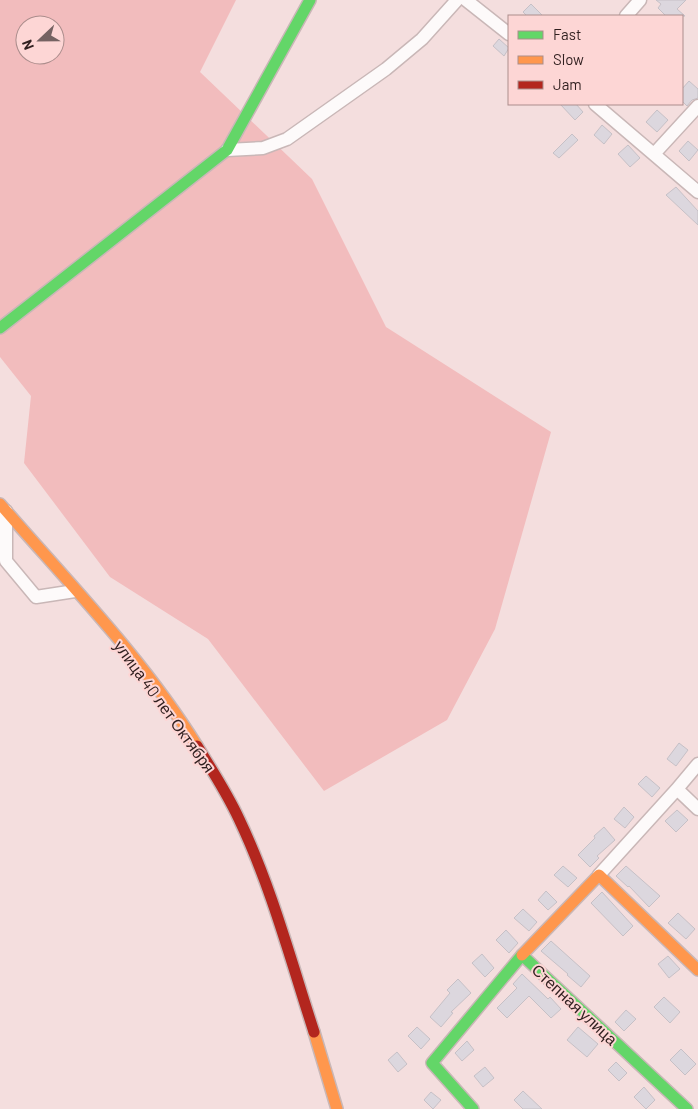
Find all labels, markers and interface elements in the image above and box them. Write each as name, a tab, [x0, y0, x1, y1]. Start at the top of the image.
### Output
north arrow	[15, 15, 65, 65]
legend	[508, 15, 683, 105]
text: Fast	[553, 25, 581, 43]
text: N	[18, 38, 37, 53]
text: Slow	[553, 50, 584, 68]
text: Jam	[553, 75, 582, 93]
street label: улица 40 лет Октября	[111, 636, 219, 776]
street label: Степная улица	[528, 960, 622, 1048]

